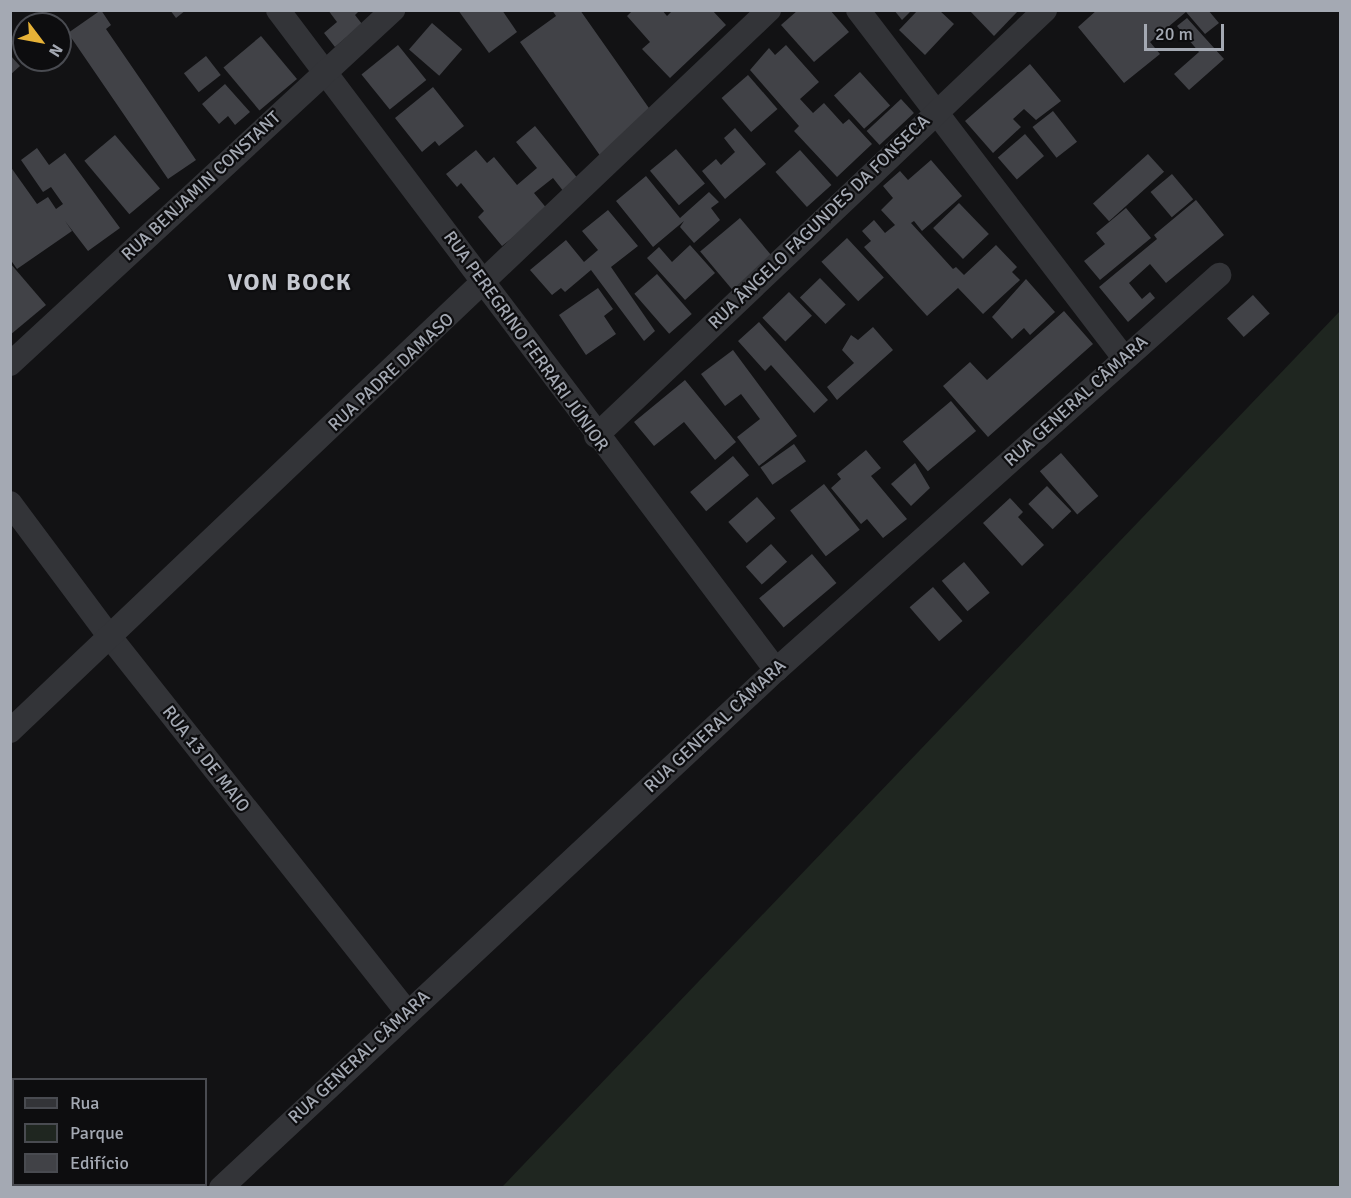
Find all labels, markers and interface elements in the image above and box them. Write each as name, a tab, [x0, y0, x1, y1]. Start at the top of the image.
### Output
north arrow	[12, 12, 72, 72]
scale bar	[1147, 12, 1226, 50]
text: 20 m	[1155, 23, 1193, 45]
text: N	[44, 40, 67, 60]
street label: RUA BENJAMIN CONSTANT	[117, 107, 285, 265]
street label: RUA ÂNGELO FAGUNDES DA FONSECA	[704, 110, 934, 334]
street label: RUA PEREGRINO FERRARI JÚNIOR	[439, 227, 613, 455]
district label: VON BOCK	[228, 269, 352, 297]
street label: RUA PADRE DAMASO	[324, 308, 458, 436]
street label: RUA GENERAL CÂMARA	[1000, 331, 1152, 471]
street label: RUA GENERAL CÂMARA	[640, 655, 790, 797]
street label: RUA 13 DE MAIO	[158, 701, 254, 817]
street label: RUA GENERAL CÂMARA	[284, 986, 434, 1128]
legend	[12, 1078, 207, 1186]
text: Rua	[70, 1092, 99, 1114]
text: Parque	[70, 1122, 124, 1144]
text: Edifício	[70, 1152, 129, 1174]

